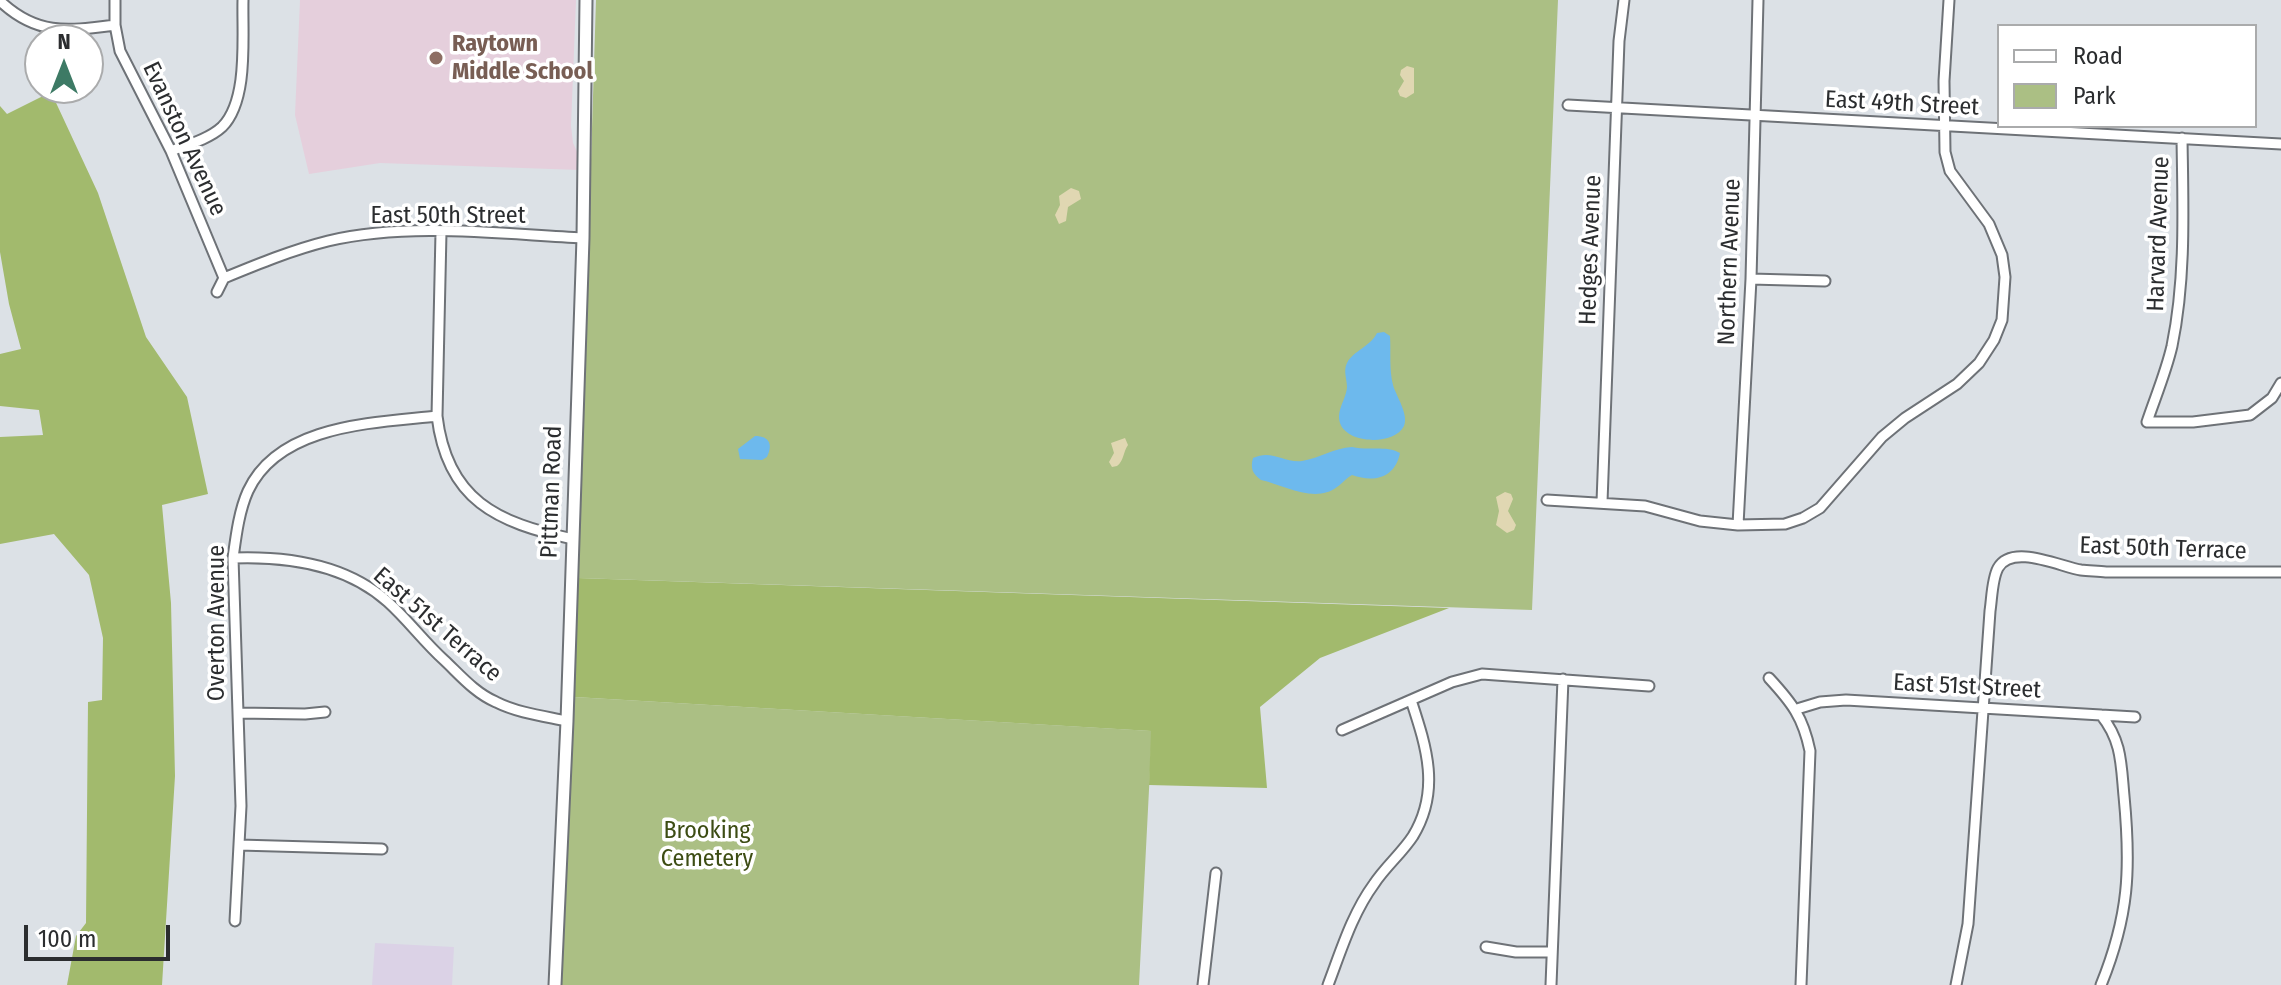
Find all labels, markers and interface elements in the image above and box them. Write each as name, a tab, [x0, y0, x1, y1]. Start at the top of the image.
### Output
north arrow	[24, 24, 104, 104]
legend	[1997, 24, 2257, 128]
text: N	[57, 28, 71, 55]
place label: Raytown Middle School	[452, 30, 593, 86]
text: Road	[2073, 42, 2123, 70]
marker: Raytown Middle School	[427, 49, 445, 67]
street label: Evanston Avenue	[136, 58, 232, 220]
text: Park	[2073, 82, 2116, 110]
street label: East 49th Street	[1824, 86, 1980, 122]
street label: Harvard Avenue	[2142, 156, 2176, 312]
street label: Hedges Avenue	[1574, 175, 1608, 325]
street label: Northern Avenue	[1713, 178, 1747, 346]
street label: East 50th Street	[371, 202, 525, 230]
street label: Pittman Road	[535, 425, 569, 559]
street label: East 50th Terrace	[2079, 532, 2247, 566]
street label: Overton Avenue	[203, 545, 231, 701]
street label: East 51st Terrace	[367, 562, 507, 688]
street label: East 51st Street	[1892, 669, 2042, 705]
park label: Brooking Cemetery	[661, 817, 753, 873]
scale bar	[28, 909, 174, 959]
text: 100 m	[38, 925, 96, 953]

